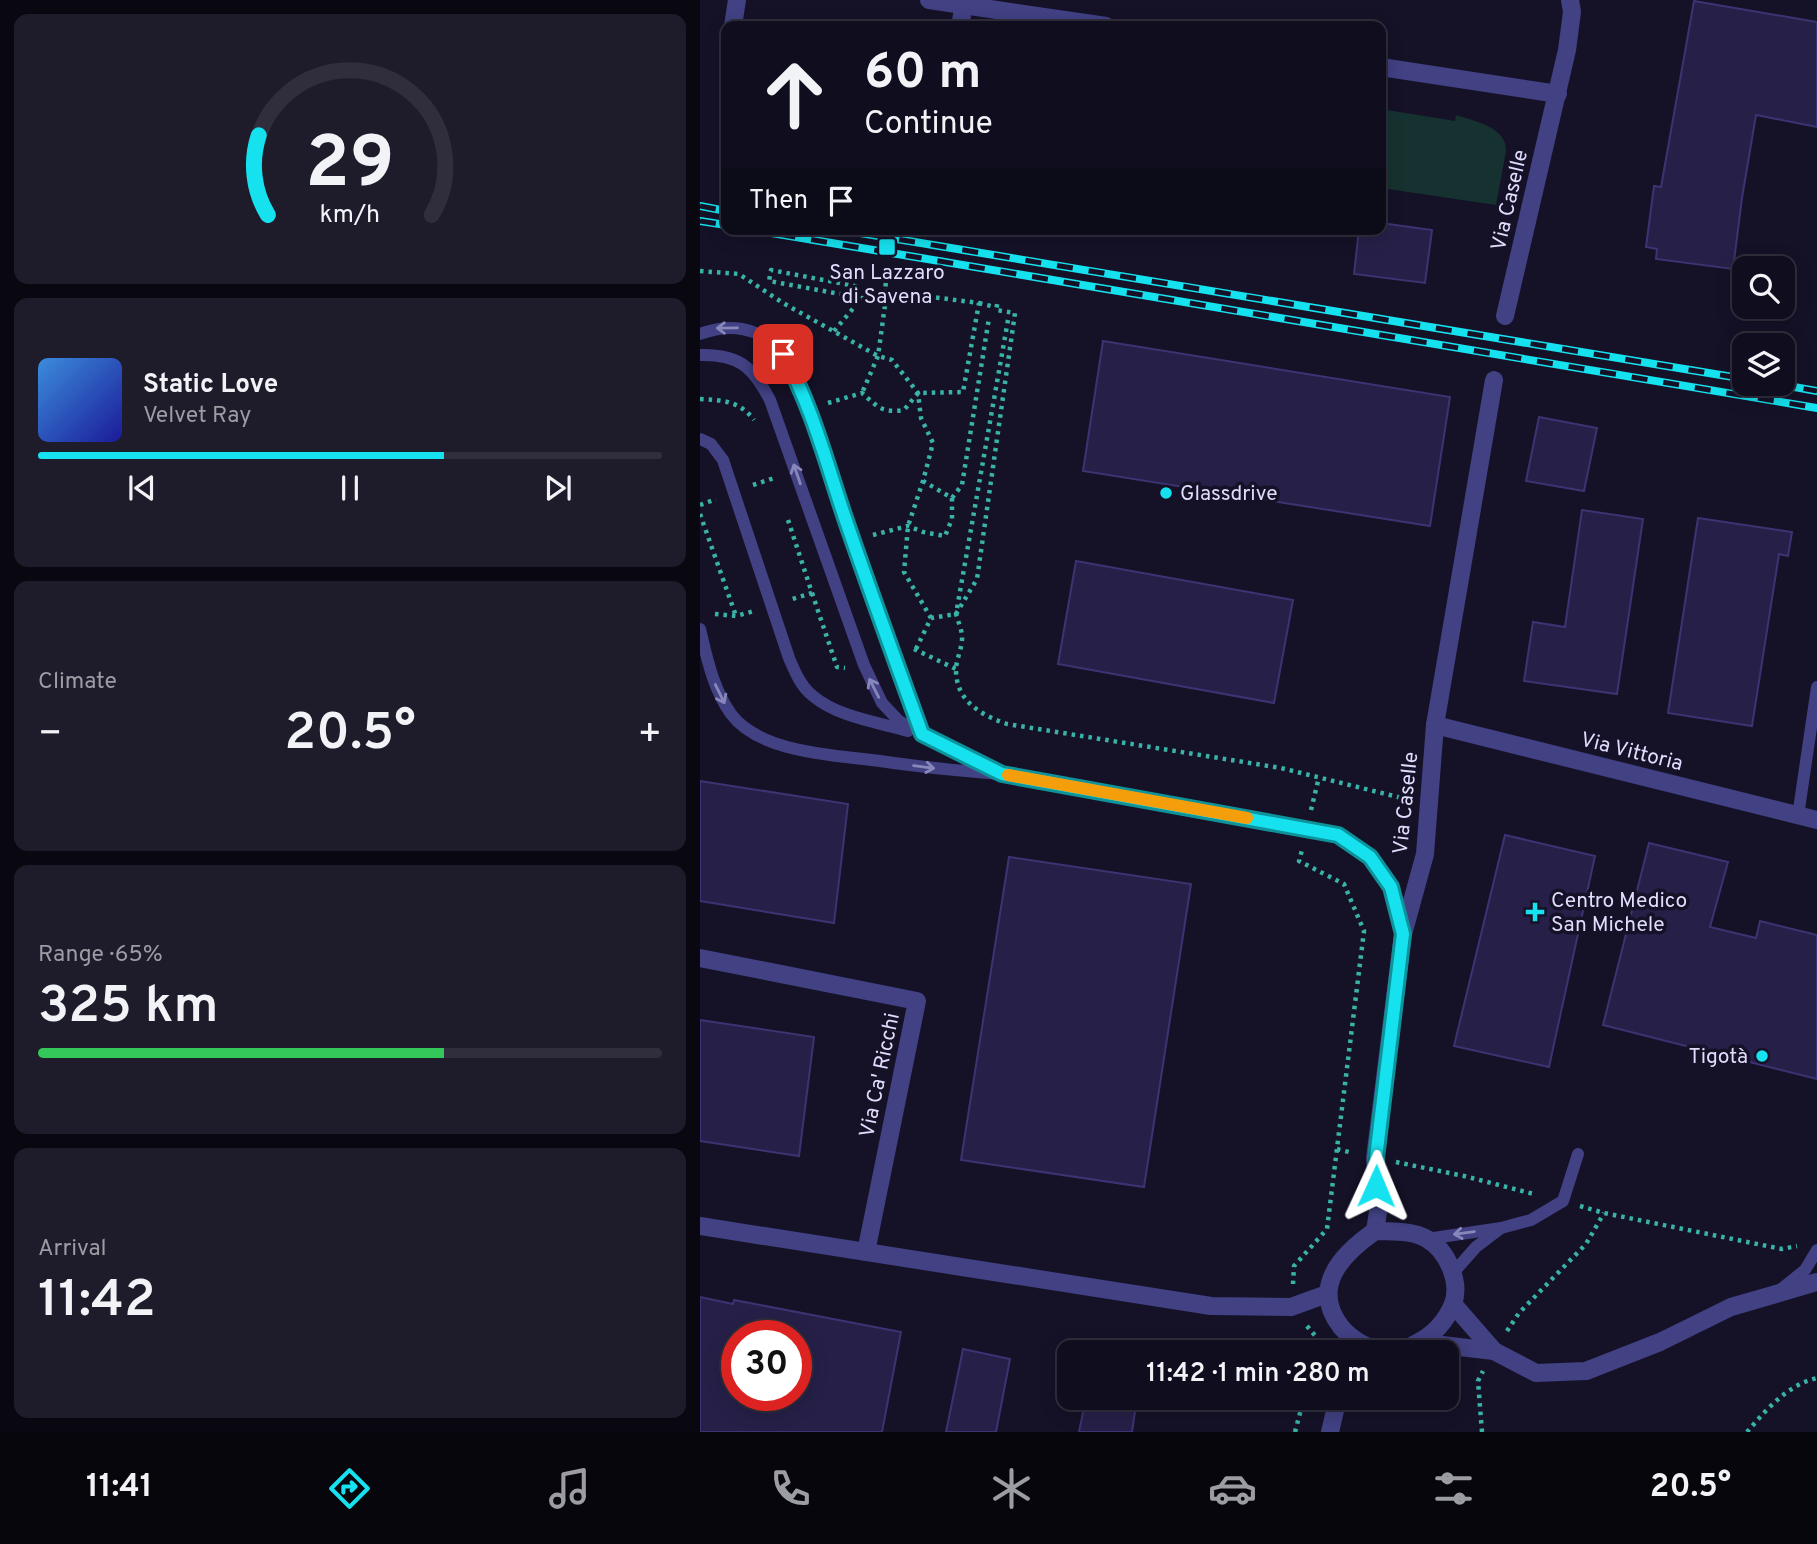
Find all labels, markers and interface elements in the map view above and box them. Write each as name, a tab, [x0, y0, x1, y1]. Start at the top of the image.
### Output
text: 60 m	[864, 44, 982, 106]
icon: ahead	[749, 49, 840, 140]
text: Continue	[864, 105, 993, 145]
text: 29	[305, 121, 395, 213]
street label: Via Caselle	[1486, 147, 1535, 254]
icon: arrive	[822, 182, 860, 220]
text: Then	[749, 185, 808, 218]
text: km/h	[320, 200, 380, 232]
marker: San Lazzaro di Savena	[877, 237, 897, 257]
map controls	[1732, 256, 1795, 396]
button: search	[1732, 256, 1795, 319]
place label: San Lazzaro di Savena	[829, 260, 945, 311]
one-way arrow	[716, 322, 739, 335]
pin	[753, 324, 813, 384]
button: layers	[1732, 333, 1795, 396]
icon: arrive	[764, 335, 802, 373]
text: Static Love	[143, 369, 278, 402]
text: Velvet Ray	[143, 402, 251, 431]
one-way arrow	[790, 463, 802, 485]
icon: previous	[123, 469, 161, 507]
icon: pause	[331, 469, 369, 507]
icon: next	[539, 469, 577, 507]
place label: Glassdrive	[1180, 481, 1278, 508]
marker: Glassdrive	[1158, 485, 1174, 501]
text: Climate	[38, 668, 117, 697]
one-way arrow	[867, 678, 881, 699]
one-way arrow	[714, 683, 727, 704]
text: 20.5°	[284, 702, 416, 768]
text: −	[38, 711, 63, 760]
text: +	[637, 711, 662, 760]
street label: Via Vittoria	[1578, 727, 1686, 778]
street label: Via Caselle	[1388, 751, 1425, 856]
one-way arrow	[912, 761, 935, 774]
place label: Centro Medico San Michele	[1551, 888, 1687, 939]
marker: Centro Medico San Michele	[1525, 902, 1545, 922]
text: Range · 65%	[38, 941, 163, 970]
text: 325 km	[38, 975, 218, 1041]
street label: Via Ca' Ricchi	[854, 1011, 907, 1140]
place label: Tigotà	[1688, 1044, 1748, 1071]
marker: Tigotà	[1754, 1048, 1770, 1064]
position arrow	[1339, 1149, 1413, 1223]
one-way arrow	[1453, 1227, 1476, 1240]
text: Arrival	[38, 1235, 107, 1264]
text: 11:42	[38, 1269, 156, 1335]
speed limit sign: 30	[721, 1320, 812, 1411]
text: 11:42 · 1 min · 280 m	[1146, 1358, 1370, 1391]
icon: directions	[325, 1464, 374, 1513]
icon: music	[545, 1464, 594, 1513]
icon: phone	[766, 1464, 815, 1513]
icon: climate	[987, 1464, 1036, 1513]
icon: car	[1208, 1464, 1257, 1513]
icon: filters	[1429, 1464, 1478, 1513]
text: 11:41	[86, 1468, 153, 1508]
text: 20.5°	[1650, 1468, 1731, 1508]

